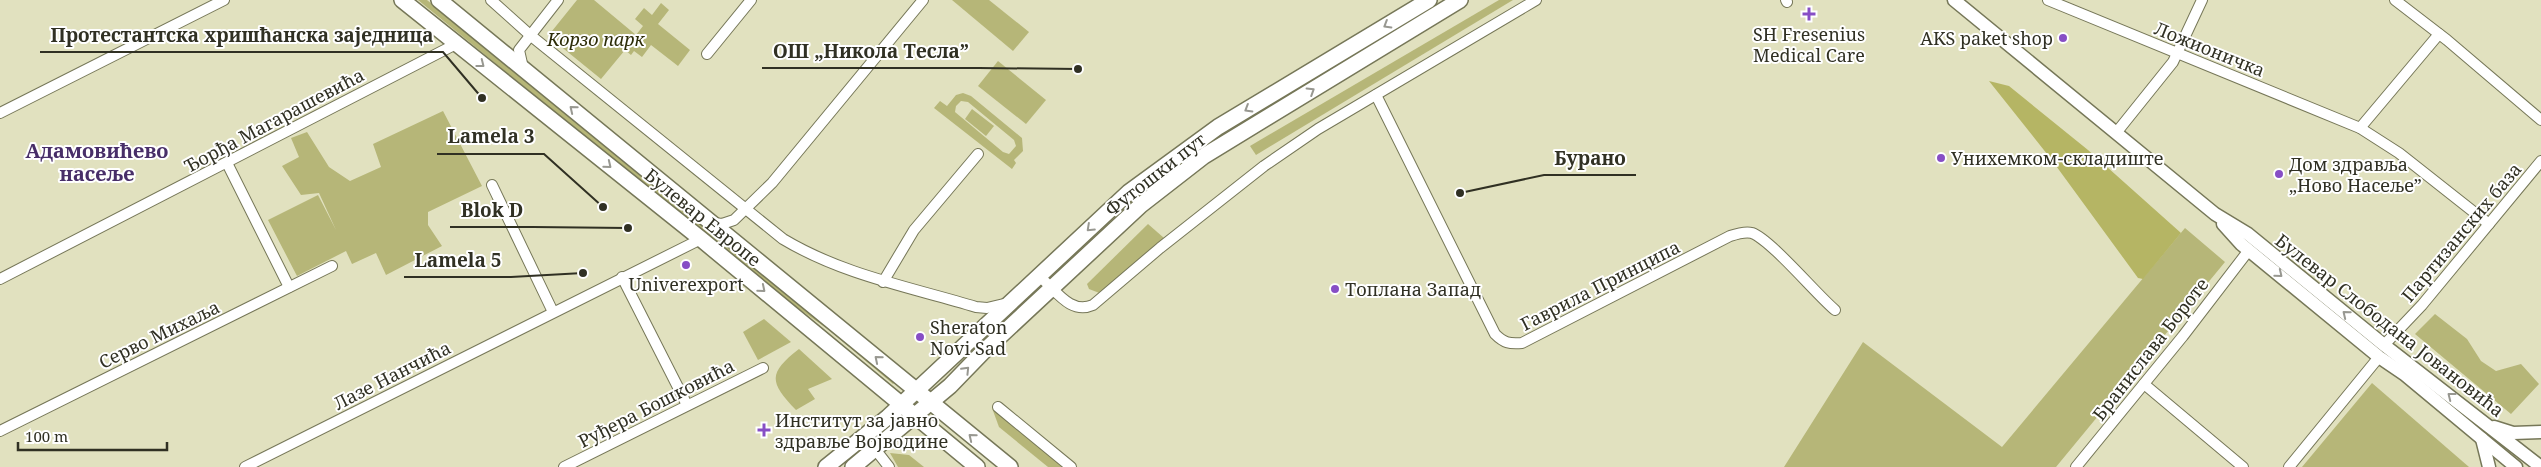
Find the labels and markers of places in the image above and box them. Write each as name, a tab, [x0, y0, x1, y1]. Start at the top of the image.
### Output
marker: SH Fresenius Medical Care	[1802, 7, 1816, 21]
callout: Протестантска хришћанска заједница	[40, 18, 443, 52]
place label: SH Fresenius Medical Care	[1753, 22, 1865, 67]
place label: AKS paket shop	[1920, 26, 2053, 50]
marker: AKS paket shop	[2057, 32, 2069, 44]
callout: ОШ „Никола Тесла”	[762, 34, 979, 68]
callout: Lamela 3	[437, 120, 544, 154]
callout: Бурано	[1544, 141, 1636, 175]
place label: Унихемком-складиште	[1951, 146, 2163, 170]
marker: Унихемком-складиште	[1935, 152, 1947, 164]
place label: Дом здравља „Ново Насеље”	[2289, 152, 2422, 197]
marker: Дом здравља „Ново Насеље”	[2273, 168, 2285, 180]
callout: Blok D	[450, 193, 533, 227]
callout: Lamela 5	[404, 243, 511, 277]
marker: Univerexport	[680, 259, 692, 271]
place label: Univerexport	[628, 272, 744, 296]
place label: Топлана Запад	[1345, 277, 1481, 301]
marker: Топлана Запад	[1329, 283, 1341, 295]
place label: Sheraton Novi Sad	[930, 315, 1008, 360]
marker: Sheraton Novi Sad	[914, 331, 926, 343]
place label: Институт за јавно здравље Војводине	[775, 408, 948, 453]
marker: Институт за јавно здравље Војводине	[757, 423, 771, 437]

